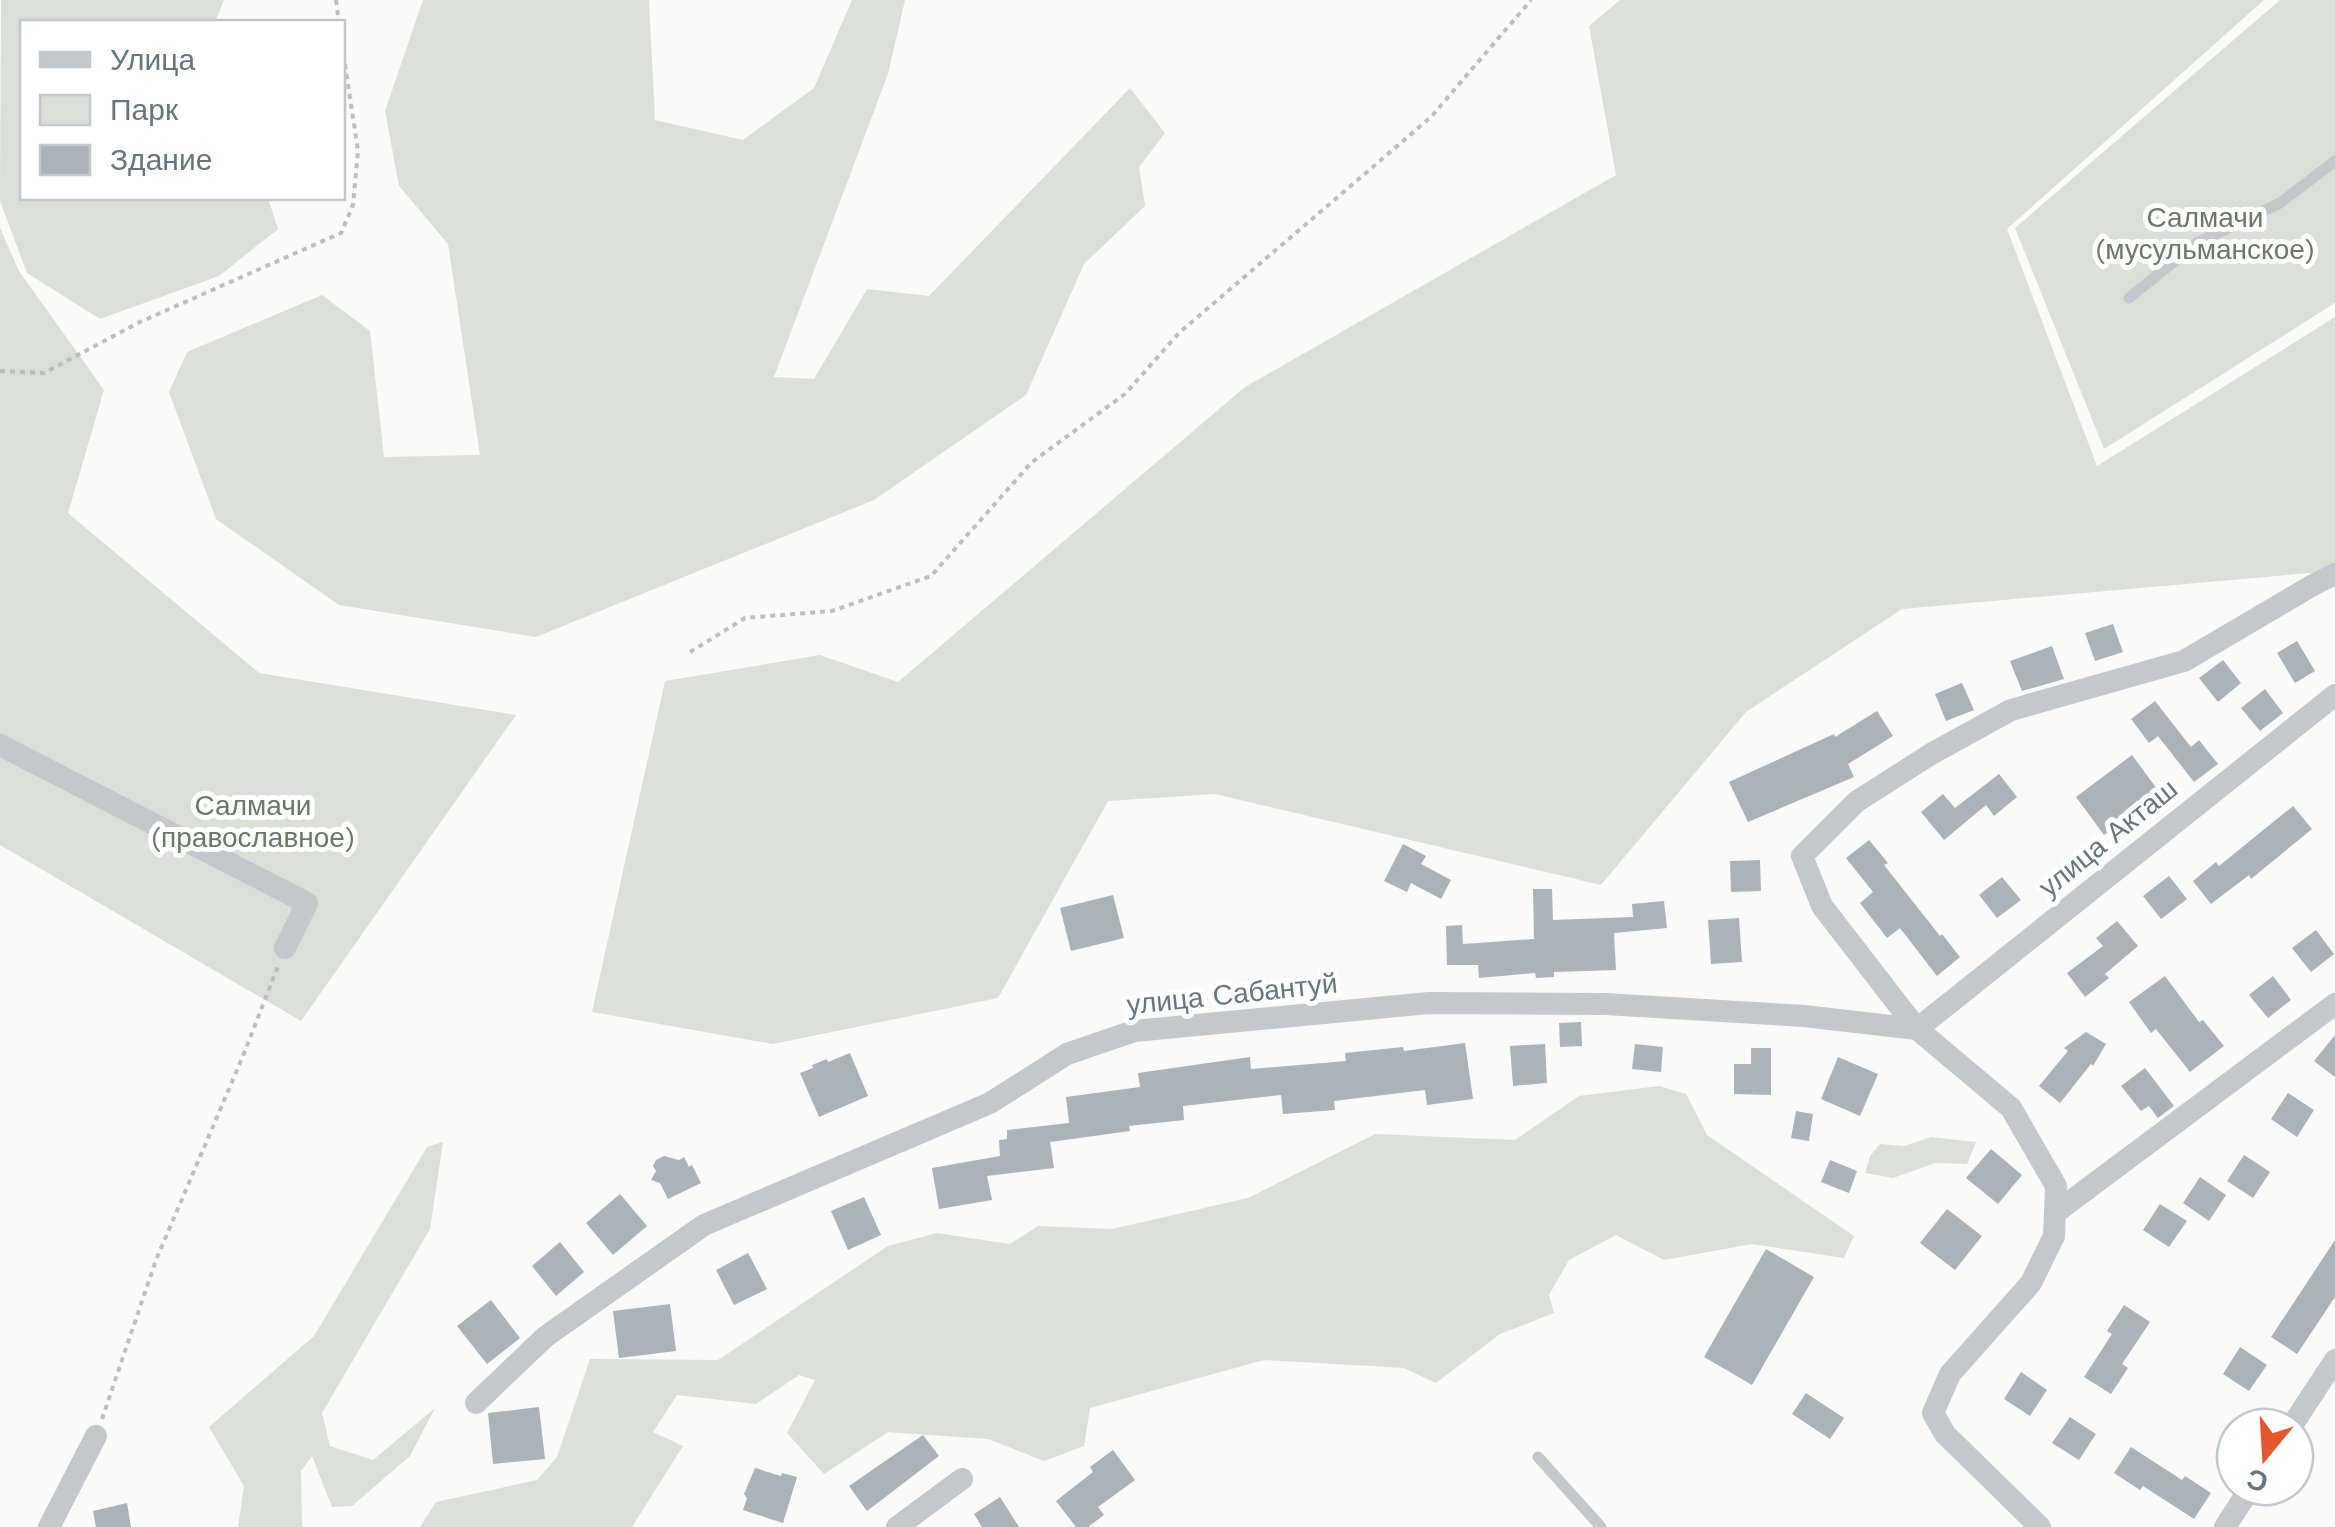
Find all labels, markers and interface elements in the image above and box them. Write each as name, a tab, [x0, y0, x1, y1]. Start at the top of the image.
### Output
legend	[20, 20, 345, 200]
text: Улица	[110, 42, 195, 77]
text: Парк	[110, 92, 179, 127]
text: Здание	[110, 142, 212, 177]
park label: Салмачи (мусульманское)	[2095, 201, 2315, 266]
street label: улица Акташ	[2032, 772, 2184, 904]
park label: Салмачи (православное)	[151, 789, 355, 854]
street label: улица Сабантуй	[1125, 967, 1339, 1021]
north arrow	[2215, 1407, 2315, 1507]
text: С	[2243, 1461, 2272, 1499]

